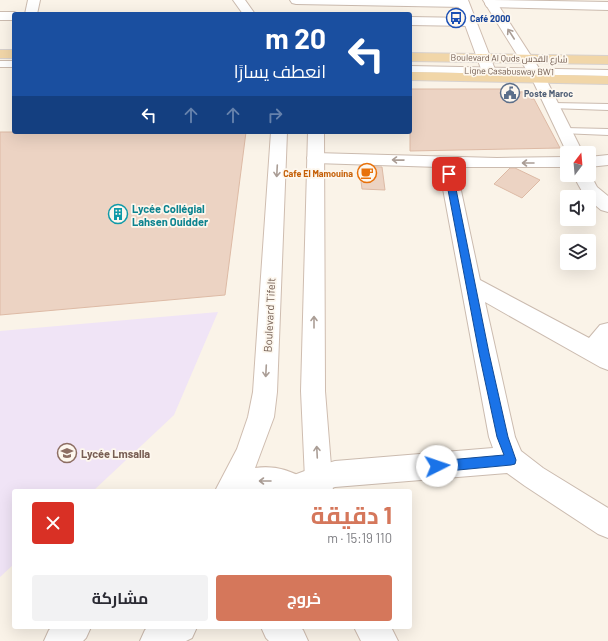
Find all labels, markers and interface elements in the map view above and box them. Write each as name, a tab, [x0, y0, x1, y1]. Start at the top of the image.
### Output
bus stop icon: Café 2000	[445, 7, 467, 29]
place label: Café 2000	[470, 13, 510, 24]
text: 20 m	[265, 21, 326, 55]
icon: left	[340, 28, 392, 80]
one-way arrow	[507, 29, 515, 40]
street label: Boulevard Al Quds شارع القدس	[450, 51, 568, 66]
text: انعطف يسارًا	[234, 60, 326, 82]
street label: Ligne Casabusway BW1	[464, 65, 554, 77]
public building icon: Poste Maroc	[499, 82, 521, 104]
place label: Poste Maroc	[524, 88, 573, 99]
icon: left	[138, 104, 160, 126]
icon: ahead	[180, 104, 202, 126]
icon: ahead	[222, 104, 244, 126]
icon: right	[264, 104, 286, 126]
north arrow	[560, 146, 596, 182]
map controls	[560, 146, 596, 270]
one-way arrow	[392, 156, 405, 164]
pin	[432, 157, 466, 191]
one-way arrow	[522, 159, 535, 167]
cafe icon: Cafe El Mamouina	[356, 162, 378, 184]
icon: arrive	[438, 163, 460, 185]
one-way arrow	[273, 164, 280, 177]
place label: Cafe El Mamouina	[283, 168, 353, 179]
button: sound	[560, 190, 596, 226]
place label: Lycée Collégial Lahsen Ouidder	[132, 202, 209, 228]
building icon: Lycée Collégial Lahsen Ouidder	[107, 203, 129, 225]
button: layers	[560, 234, 596, 270]
street label: Boulevard Tifelt	[261, 277, 277, 353]
one-way arrow	[310, 316, 318, 329]
one-way arrow	[262, 364, 270, 377]
school or university icon: Lycée Lmsalla	[56, 442, 78, 464]
position arrow	[416, 445, 458, 487]
one-way arrow	[313, 446, 320, 459]
place label: Lycée Lmsalla	[81, 447, 150, 460]
one-way arrow	[259, 477, 272, 485]
text: 1 دقيقة	[311, 500, 392, 529]
button: close	[32, 502, 74, 544]
text: 110 m · 15:19	[327, 530, 392, 546]
button: مشاركة	[32, 575, 208, 621]
button: خروج	[216, 575, 392, 621]

